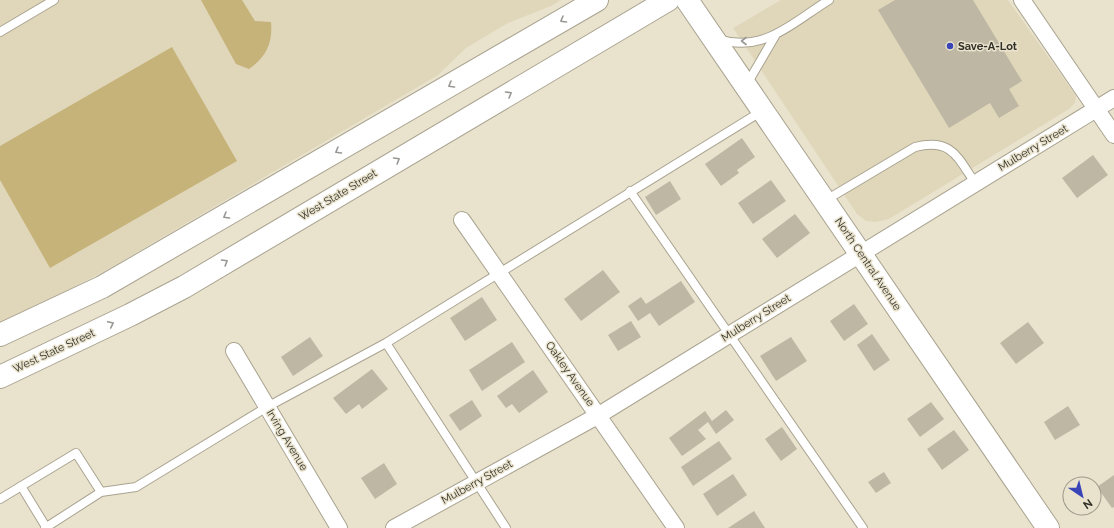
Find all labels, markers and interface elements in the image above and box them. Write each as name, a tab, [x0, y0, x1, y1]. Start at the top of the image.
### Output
one-way arrow	[560, 15, 567, 22]
one-way arrow	[741, 37, 747, 45]
place label: Save-A-Lot	[958, 40, 1018, 53]
marker: Save-A-Lot	[945, 41, 955, 51]
one-way arrow	[448, 81, 455, 88]
one-way arrow	[505, 91, 512, 98]
street label: Mulberry Street	[996, 122, 1071, 174]
one-way arrow	[335, 146, 343, 153]
one-way arrow	[393, 157, 400, 164]
street label: West State Street	[297, 166, 380, 223]
one-way arrow	[223, 212, 230, 219]
street label: North Central Avenue	[832, 215, 904, 313]
one-way arrow	[221, 260, 228, 267]
street label: Mulberry Street	[719, 291, 793, 344]
one-way arrow	[107, 321, 114, 329]
street label: West State Street	[11, 326, 97, 376]
street label: Oakley Avenue	[543, 339, 597, 409]
street label: Irving Avenue	[264, 407, 311, 473]
street label: Mulberry Street	[439, 457, 515, 507]
north arrow	[1062, 476, 1102, 516]
text: N	[1080, 496, 1095, 512]

